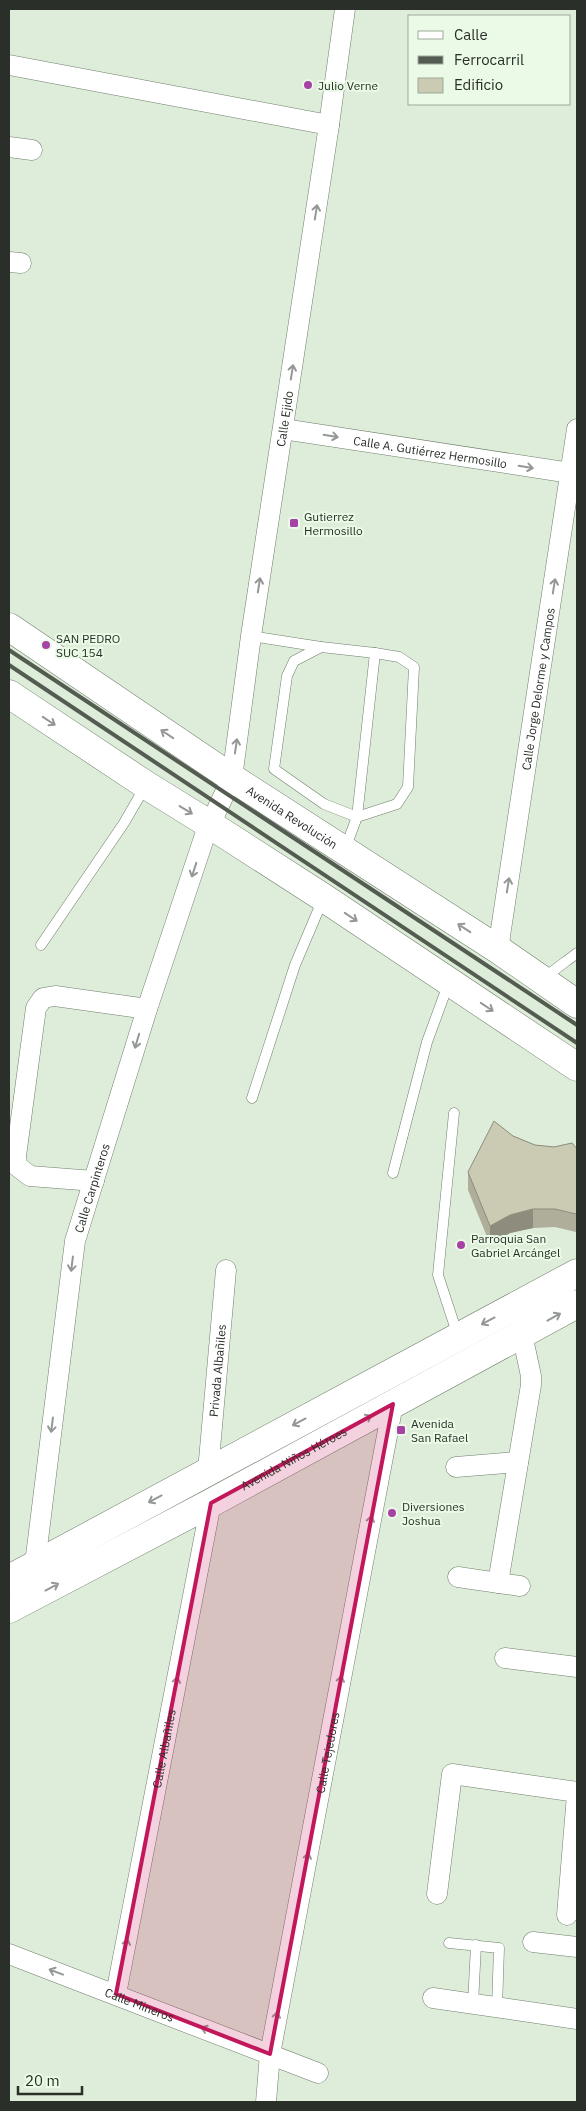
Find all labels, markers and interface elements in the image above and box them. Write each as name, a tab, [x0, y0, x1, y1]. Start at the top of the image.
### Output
legend	[408, 15, 571, 105]
text: Calle	[454, 25, 488, 44]
text: Ferrocarril	[454, 50, 524, 69]
text: Edificio	[454, 75, 503, 94]
place label: Julio Verne	[318, 78, 379, 93]
marker: Julio Verne	[302, 79, 314, 91]
one-way arrow	[311, 204, 321, 220]
one-way arrow	[287, 365, 297, 381]
street label: Calle Ejido	[272, 389, 296, 448]
one-way arrow	[323, 432, 339, 442]
street label: Calle A. Gutiérrez Hermosillo	[352, 432, 508, 471]
one-way arrow	[518, 462, 534, 472]
place label: Gutierrez Hermosillo	[304, 509, 363, 538]
marker: Gutierrez Hermosillo	[288, 517, 300, 529]
one-way arrow	[254, 577, 264, 593]
one-way arrow	[549, 578, 559, 594]
street label: Calle Jorge Delorme y Campos	[518, 606, 557, 771]
place label: SAN PEDRO SUC 154	[56, 631, 120, 660]
marker: SAN PEDRO SUC 154	[40, 639, 52, 651]
one-way arrow	[42, 717, 56, 727]
one-way arrow	[160, 729, 174, 739]
one-way arrow	[231, 738, 241, 754]
street label: Avenida Revolución	[244, 782, 341, 852]
one-way arrow	[178, 805, 192, 815]
one-way arrow	[188, 862, 198, 878]
one-way arrow	[503, 877, 513, 893]
one-way arrow	[344, 912, 358, 922]
one-way arrow	[458, 923, 472, 933]
one-way arrow	[479, 1002, 493, 1012]
one-way arrow	[132, 1033, 142, 1049]
street label: Calle Carpinteros	[71, 1141, 112, 1234]
place label: Parroquia San Gabriel Arcángel	[471, 1231, 560, 1260]
marker: Parroquia San Gabriel Arcángel	[455, 1239, 467, 1251]
one-way arrow	[67, 1255, 77, 1271]
one-way arrow	[546, 1311, 560, 1321]
one-way arrow	[481, 1317, 496, 1326]
street label: Privada Albañiles	[205, 1323, 229, 1417]
one-way arrow	[357, 1414, 372, 1424]
place label: Avenida San Rafael	[411, 1416, 468, 1445]
one-way arrow	[47, 1417, 57, 1433]
one-way arrow	[292, 1418, 306, 1428]
street label: Avenida Niños Héroes	[238, 1423, 349, 1493]
marker: Avenida San Rafael	[395, 1424, 407, 1436]
one-way arrow	[149, 1495, 163, 1505]
place label: Diversiones Joshua	[402, 1499, 465, 1528]
marker: Diversiones Joshua	[386, 1507, 398, 1519]
one-way arrow	[366, 1516, 376, 1532]
one-way arrow	[44, 1582, 59, 1591]
one-way arrow	[336, 1675, 346, 1691]
one-way arrow	[172, 1676, 182, 1692]
street label: Calle Albañiles	[149, 1708, 178, 1789]
street label: Calle Tejedores	[312, 1710, 342, 1794]
one-way arrow	[302, 1852, 312, 1868]
one-way arrow	[121, 1939, 131, 1955]
one-way arrow	[49, 1967, 65, 1976]
street label: Calle Mineros	[103, 1984, 177, 2024]
one-way arrow	[272, 2012, 282, 2028]
one-way arrow	[201, 2025, 216, 2034]
scale bar	[18, 2064, 81, 2096]
text: 20 m	[25, 2071, 60, 2090]

